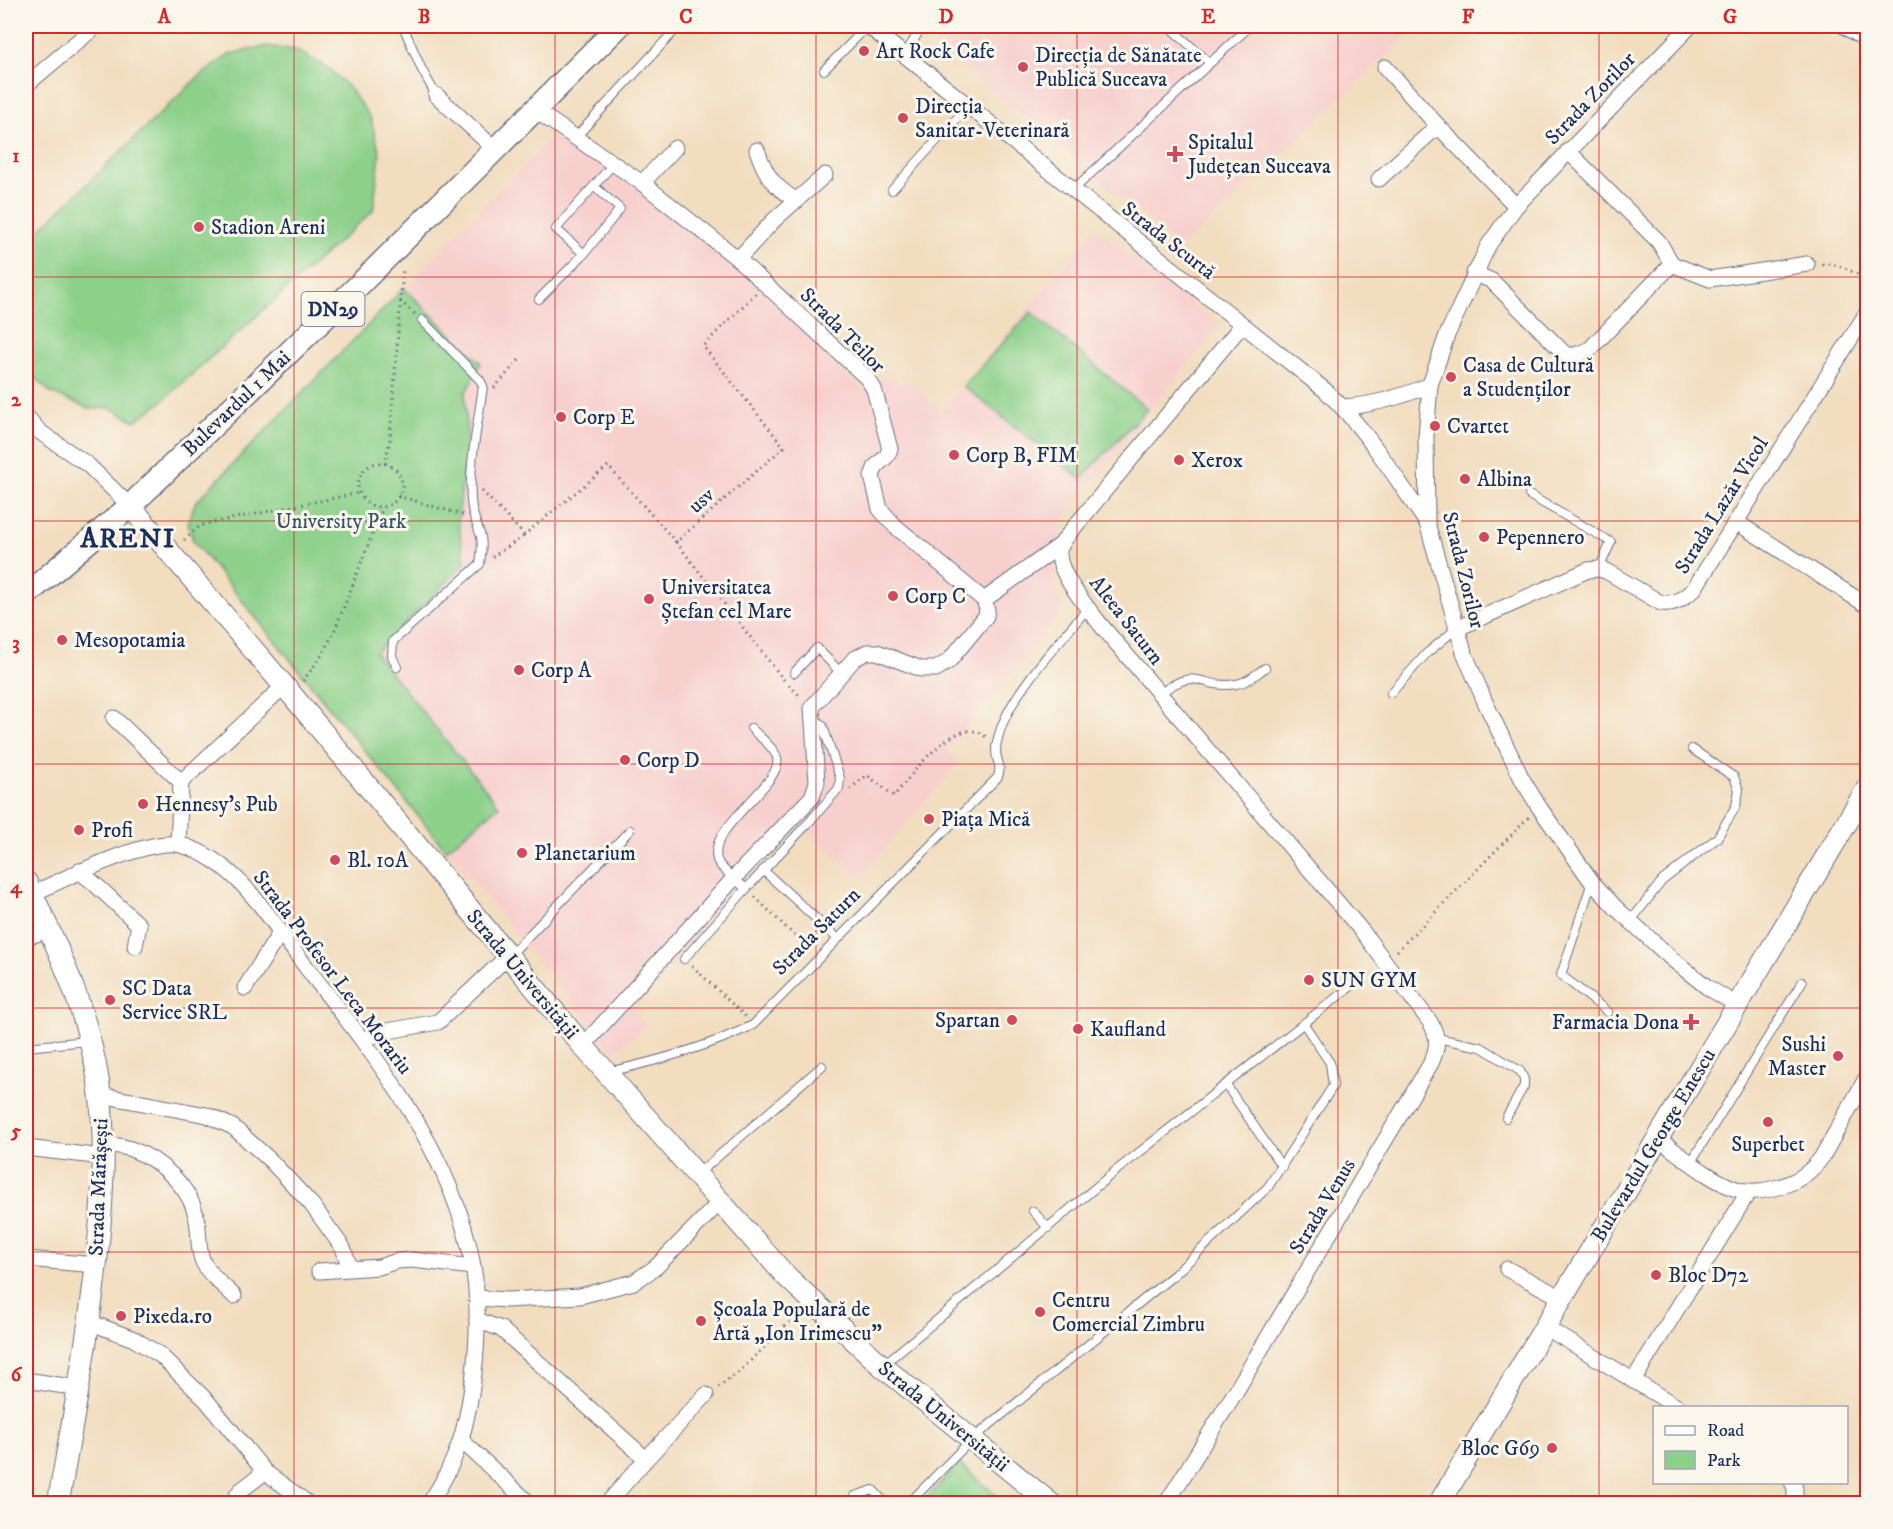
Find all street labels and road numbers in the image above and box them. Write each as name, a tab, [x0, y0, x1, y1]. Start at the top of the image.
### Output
street label: Strada Zorilor	[1540, 47, 1642, 151]
street label: Strada Scurtă	[1116, 196, 1221, 286]
street label: Strada Teilor	[794, 282, 891, 379]
road number: DN29	[302, 292, 364, 326]
street label: Bulevardul 1 Mai	[177, 345, 297, 462]
street label: Strada Lazăr Vicol	[1669, 432, 1775, 579]
street label: usv	[683, 482, 721, 519]
street label: Strada Zorilor	[1436, 509, 1490, 632]
street label: Aleea Saturn	[1083, 571, 1169, 670]
street label: Strada Profesor Leca Morariu	[247, 865, 417, 1080]
street label: Strada Saturn	[767, 882, 866, 981]
street label: Strada Universității	[460, 904, 584, 1045]
street label: Bulevardul George Enescu	[1586, 1044, 1722, 1247]
street label: Strada Mărășești	[84, 1118, 114, 1256]
street label: Strada Venus	[1284, 1154, 1362, 1259]
street label: Strada Universității	[872, 1356, 1014, 1478]

